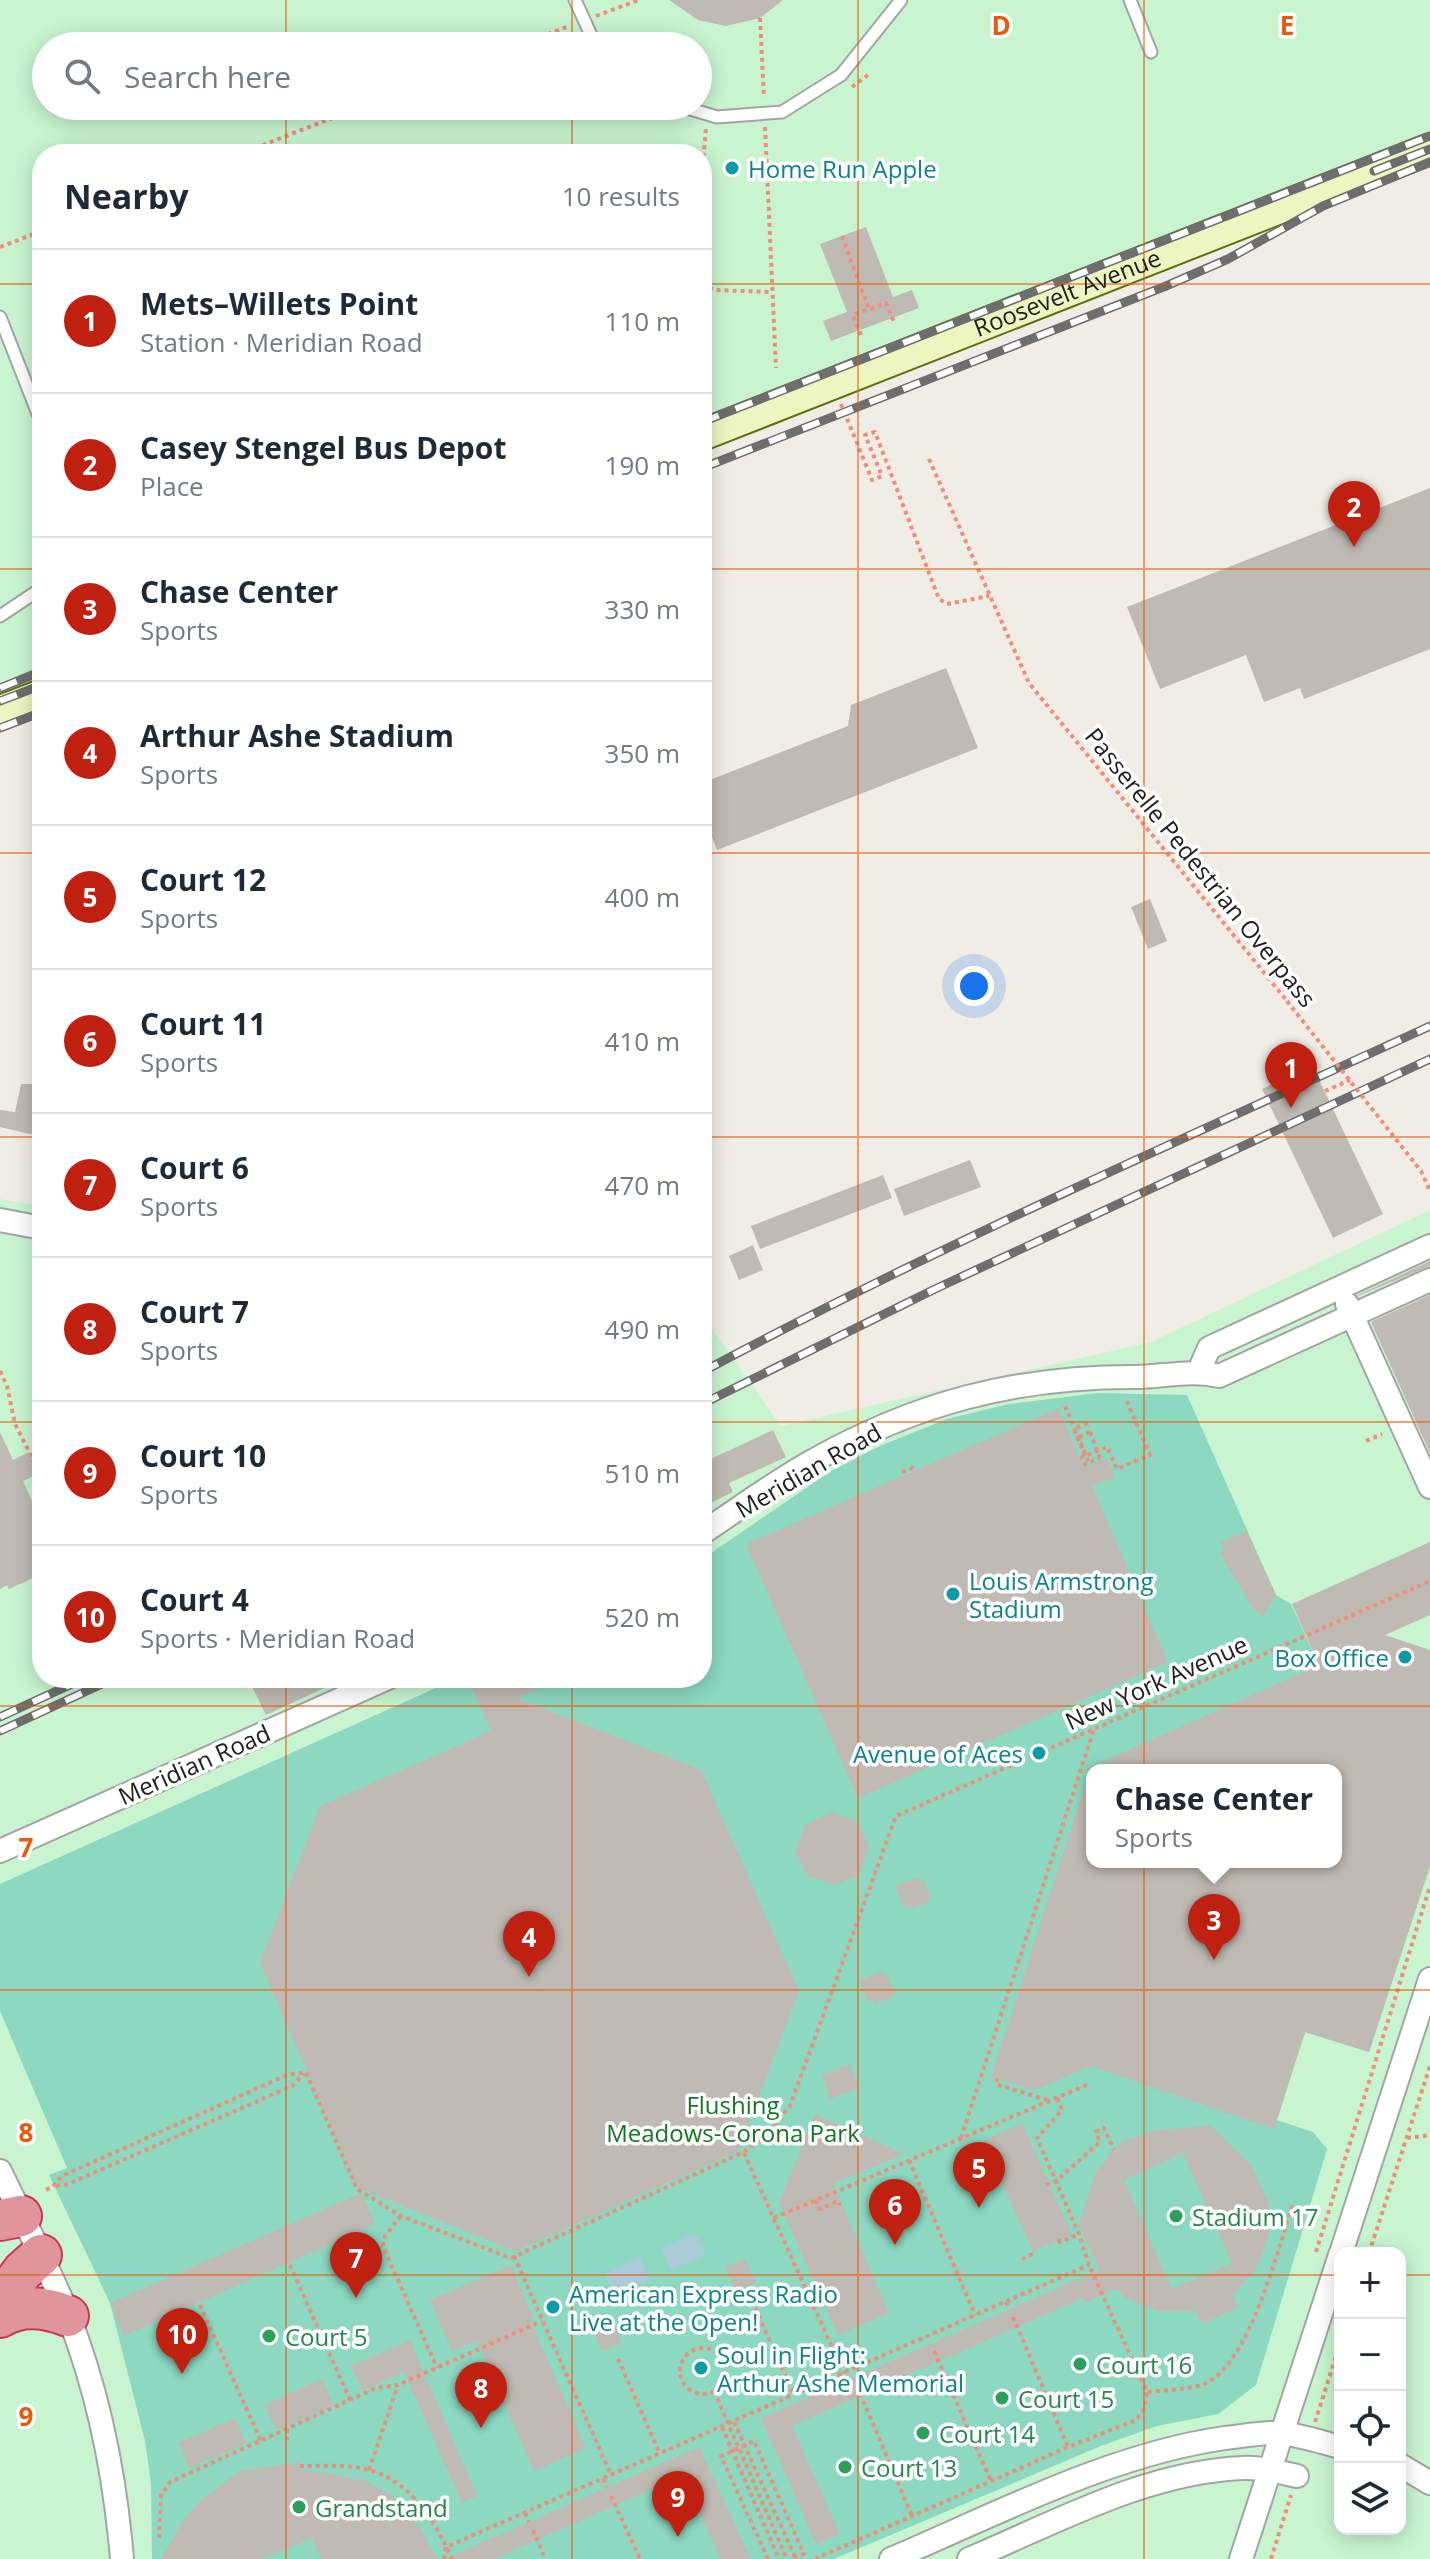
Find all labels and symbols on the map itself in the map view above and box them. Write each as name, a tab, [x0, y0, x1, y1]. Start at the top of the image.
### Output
text: D	[991, 7, 1011, 43]
text: E	[1280, 7, 1294, 43]
place label: Home Run Apple	[748, 152, 937, 185]
marker: Home Run Apple	[723, 159, 741, 177]
street label: Roosevelt Avenue	[968, 240, 1165, 343]
pin: 2	[1328, 481, 1380, 547]
street label: Passerelle Pedestrian Overpass	[1078, 721, 1324, 1013]
your location	[954, 966, 994, 1006]
pin: 1	[1265, 1042, 1317, 1108]
street label: Meridian Road	[729, 1415, 887, 1525]
place label: Louis Armstrong Stadium	[969, 1564, 1154, 1625]
marker: Louis Armstrong Stadium	[944, 1585, 962, 1603]
street label: New York Avenue	[1060, 1627, 1252, 1737]
place label: Box Office	[1274, 1641, 1389, 1674]
marker: Box Office	[1396, 1648, 1414, 1666]
street label: Meridian Road	[113, 1716, 275, 1812]
place label: Avenue of Aces	[853, 1737, 1023, 1770]
marker: Avenue of Aces	[1030, 1744, 1048, 1762]
text: 7	[19, 1829, 34, 1865]
pin: 3	[1188, 1894, 1240, 1960]
pin: 4	[503, 1911, 555, 1977]
park label: Flushing Meadows-Corona Park	[606, 2088, 860, 2149]
text: 8	[19, 2114, 33, 2150]
pin: 5	[953, 2142, 1005, 2208]
pin: 6	[869, 2179, 921, 2245]
place label: Stadium 17	[1192, 2200, 1318, 2233]
marker: Stadium 17	[1167, 2207, 1185, 2225]
pin: 7	[330, 2232, 382, 2298]
place label: American Express Radio Live at the Open!	[569, 2277, 838, 2338]
marker: American Express Radio Live at the Open!	[544, 2298, 562, 2316]
pin: 10	[156, 2308, 208, 2374]
place label: Court 5	[285, 2320, 368, 2353]
marker: Court 5	[260, 2327, 278, 2345]
place label: Soul in Flight: Arthur Ashe Memorial	[717, 2338, 964, 2399]
place label: Court 16	[1096, 2348, 1192, 2381]
marker: Court 16	[1071, 2355, 1089, 2373]
marker: Soul in Flight: Arthur Ashe Memorial	[692, 2359, 710, 2377]
pin: 8	[455, 2362, 507, 2428]
place label: Court 15	[1018, 2382, 1114, 2415]
marker: Court 15	[993, 2389, 1011, 2407]
text: 9	[19, 2398, 33, 2434]
place label: Court 14	[939, 2417, 1036, 2450]
marker: Court 14	[914, 2424, 932, 2442]
place label: Court 13	[861, 2451, 957, 2484]
marker: Court 13	[836, 2458, 854, 2476]
pin: 9	[652, 2471, 704, 2537]
place label: Grandstand	[315, 2491, 448, 2524]
marker: Grandstand	[290, 2498, 308, 2516]

